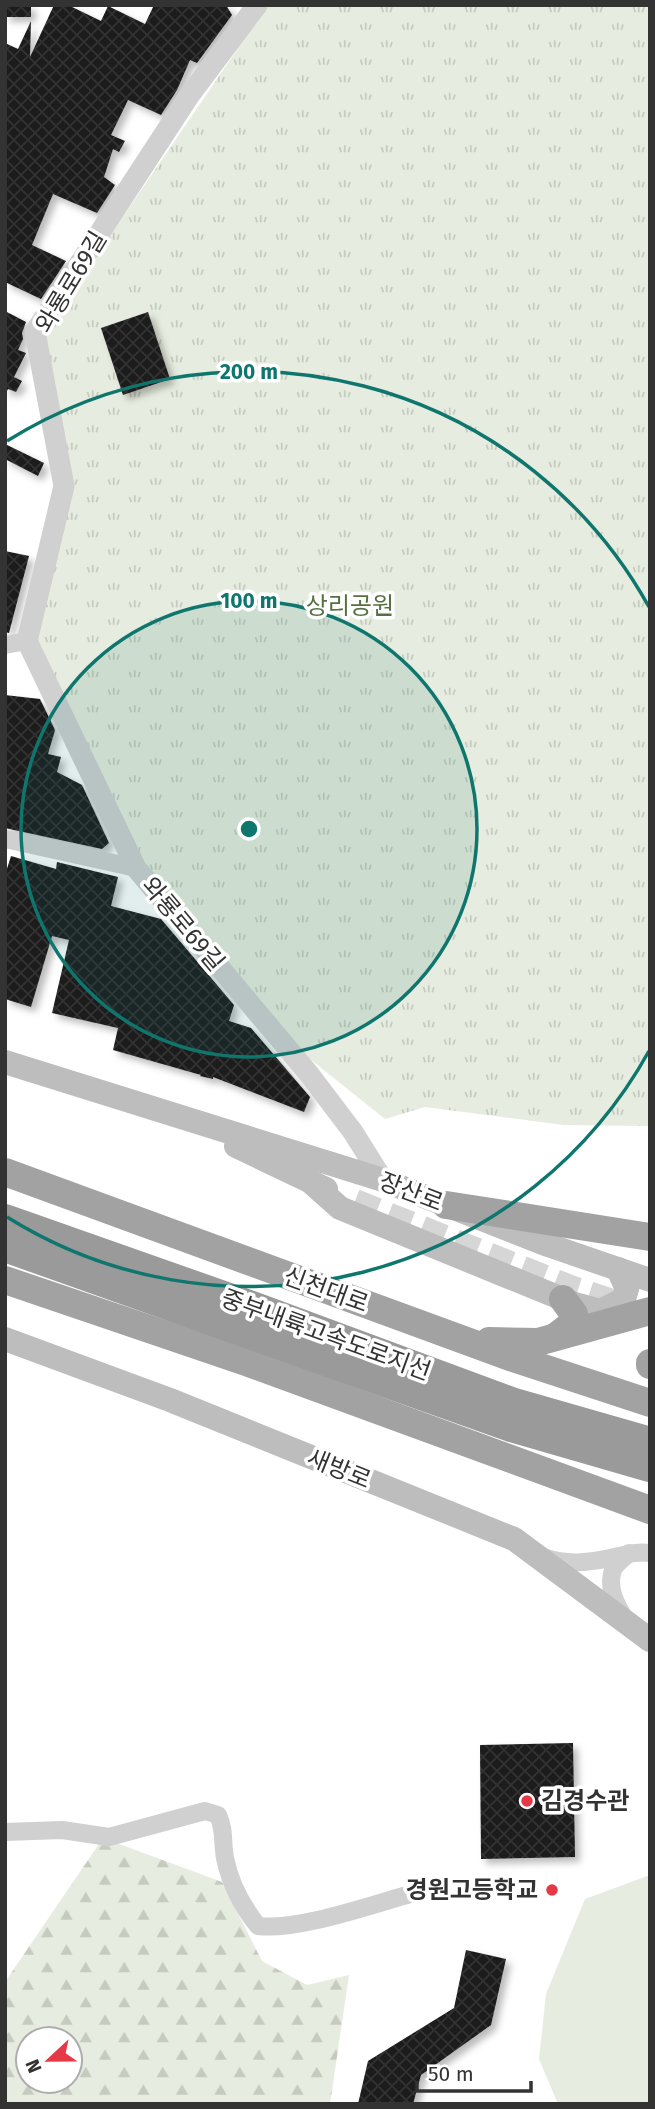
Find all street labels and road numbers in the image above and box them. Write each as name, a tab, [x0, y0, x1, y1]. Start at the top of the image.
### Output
street label: 와룡로69길	[30, 226, 112, 338]
street label: 와룡로69길	[136, 872, 230, 976]
street label: 장산로	[375, 1167, 447, 1217]
street label: 신천대로	[280, 1262, 372, 1318]
street label: 중부내륙고속도로지선	[217, 1284, 435, 1386]
street label: 새방로	[303, 1444, 375, 1494]

